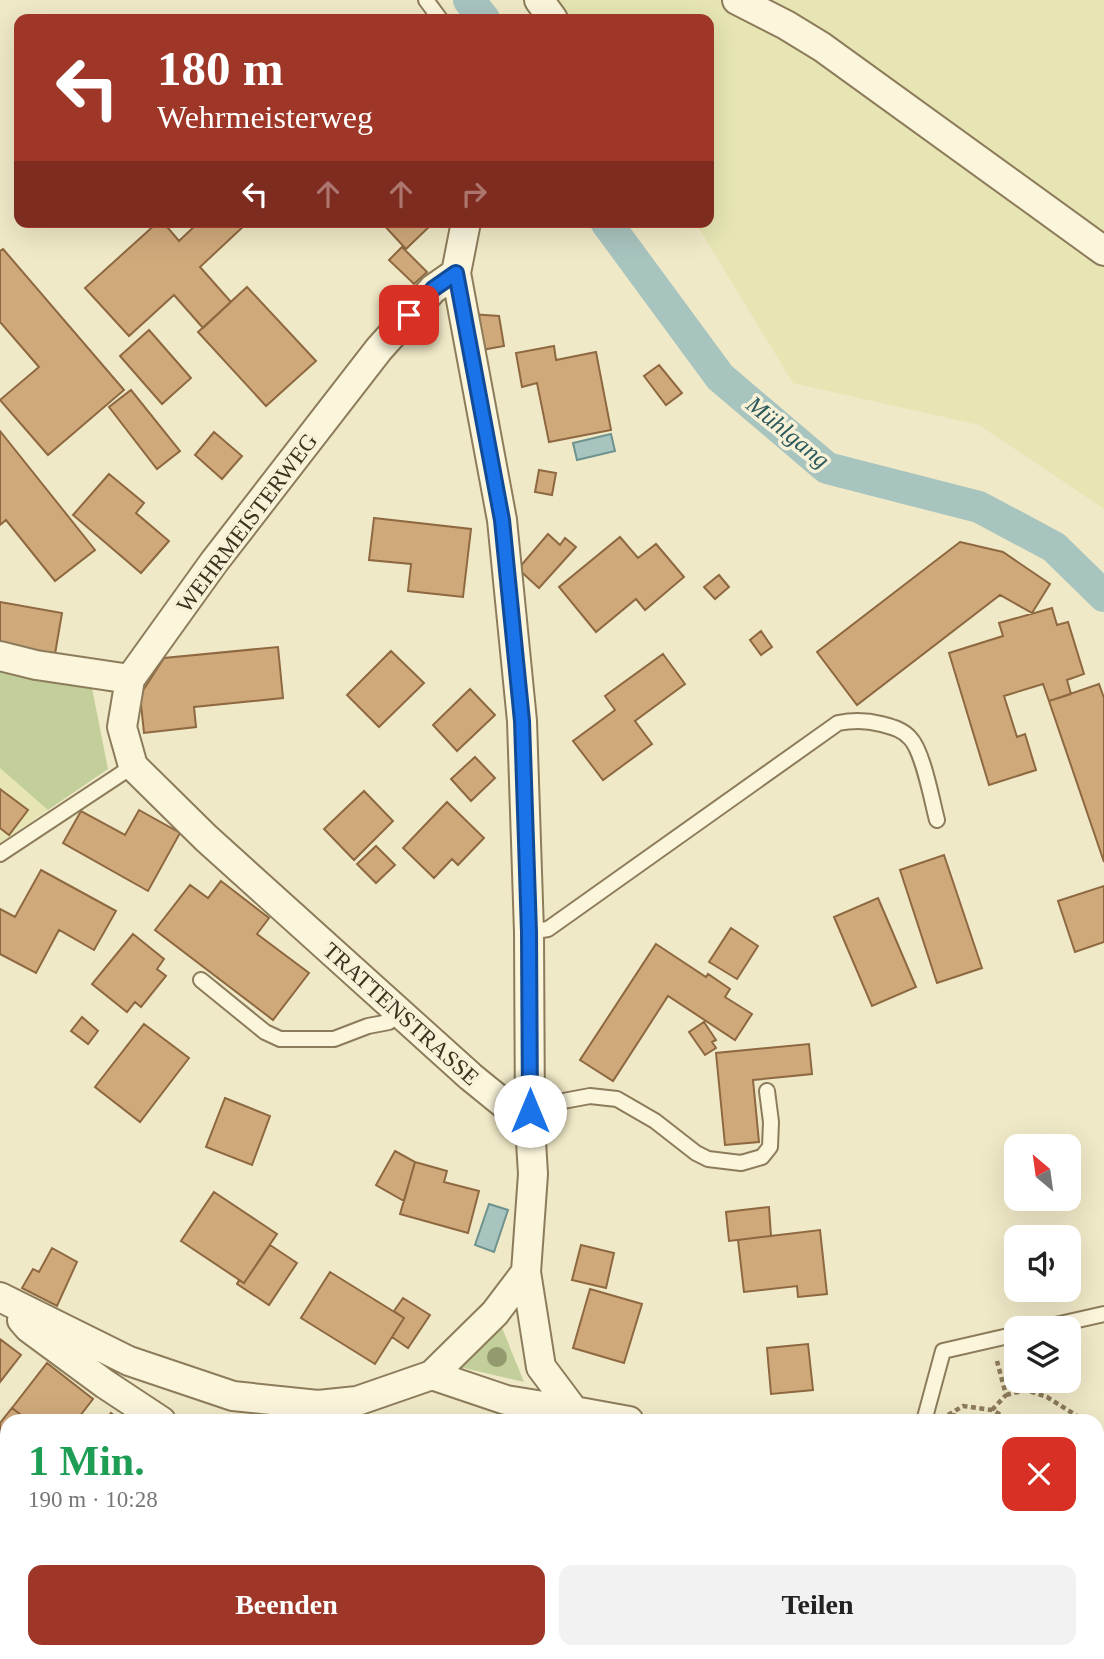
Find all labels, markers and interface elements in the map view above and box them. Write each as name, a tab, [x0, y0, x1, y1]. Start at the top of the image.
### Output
text: 180 m	[157, 41, 284, 96]
icon: left	[42, 42, 133, 133]
text: Wehrmeisterweg	[157, 99, 373, 135]
icon: left	[236, 175, 274, 213]
icon: ahead	[309, 175, 347, 213]
icon: ahead	[382, 175, 420, 213]
icon: right	[455, 175, 493, 213]
pin	[379, 285, 439, 345]
icon: arrive	[390, 296, 428, 334]
water label: Mühlgang	[741, 390, 835, 473]
street label: WEHRMEISTERWEG	[172, 429, 322, 617]
street label: TRATTENSTRASSE	[318, 938, 484, 1090]
position arrow	[493, 1074, 567, 1148]
north arrow	[1004, 1134, 1082, 1211]
map controls	[1004, 1134, 1081, 1393]
button: sound	[1004, 1225, 1081, 1302]
button: layers	[1004, 1316, 1081, 1393]
button: close	[1002, 1437, 1076, 1511]
text: 1 Min.	[28, 1438, 145, 1484]
text: 190 m · 10:28	[28, 1487, 158, 1512]
button: Beenden	[28, 1565, 545, 1645]
button: Teilen	[559, 1565, 1076, 1645]

